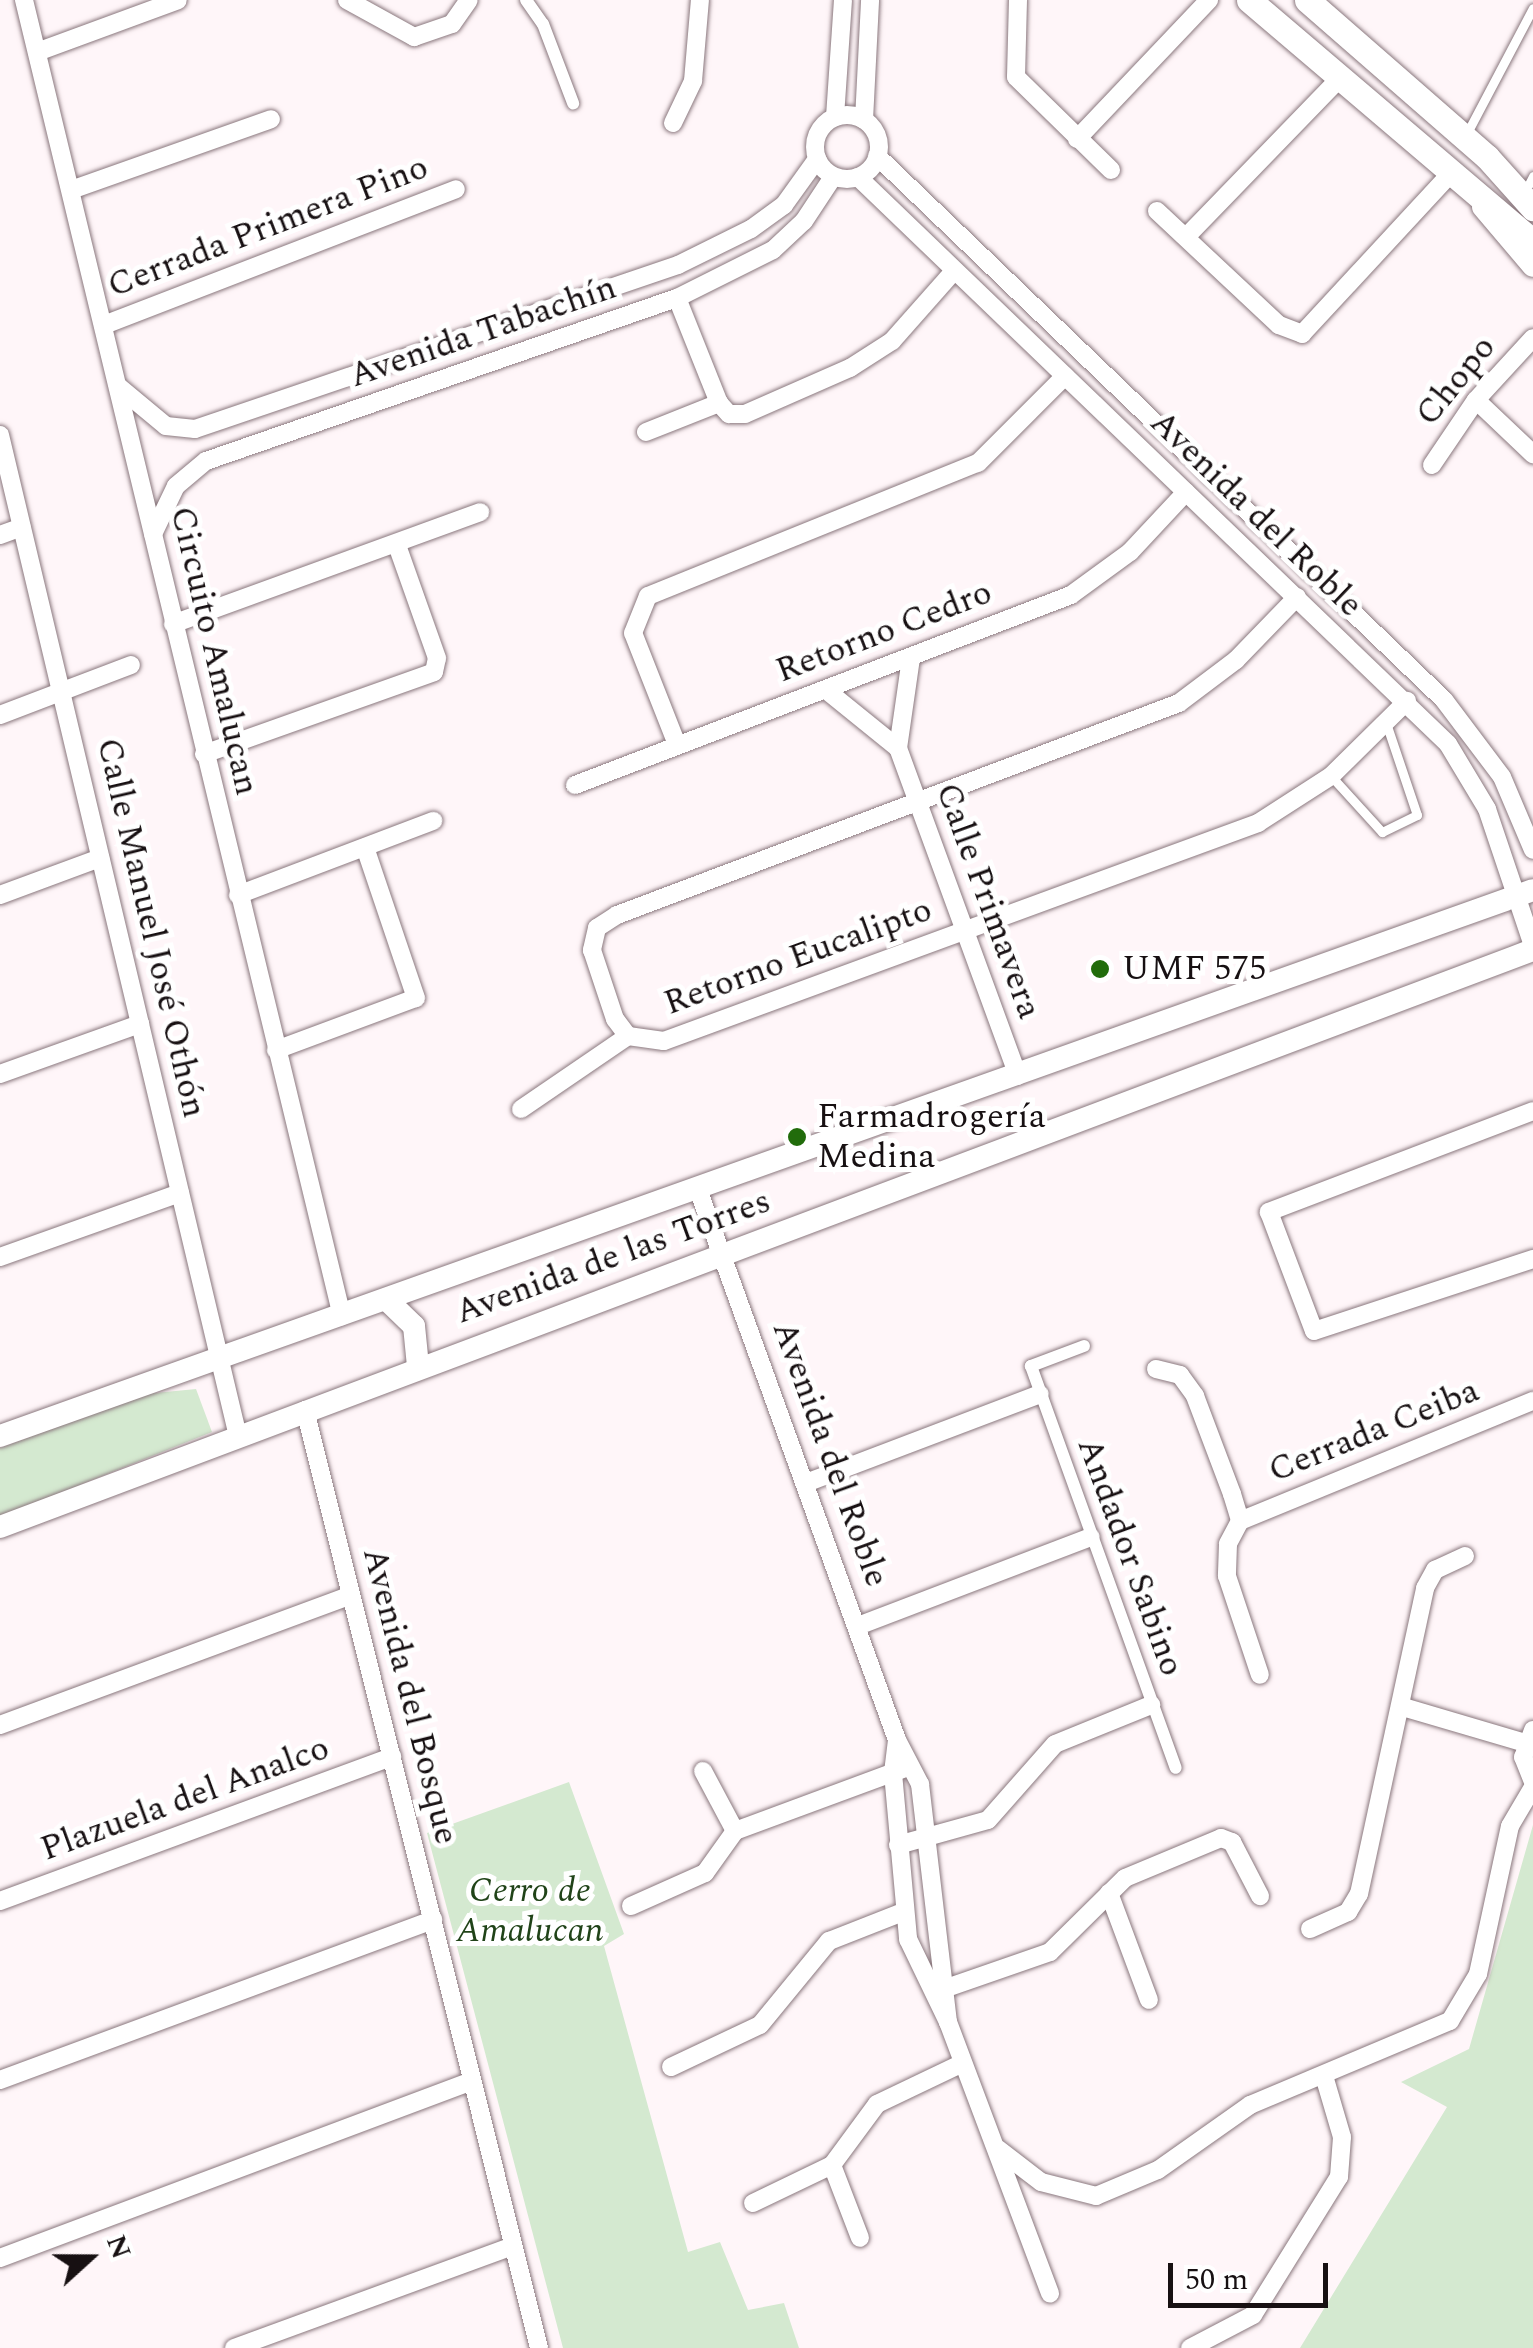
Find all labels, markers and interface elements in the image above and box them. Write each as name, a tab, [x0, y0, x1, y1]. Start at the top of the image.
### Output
street label: Cerrada Primera Pino	[102, 147, 434, 307]
street label: Avenida Tabachín	[344, 267, 622, 397]
street label: Chopo	[1407, 328, 1505, 434]
street label: Avenida del Roble	[1141, 402, 1371, 626]
street label: Circuito Amalucan	[160, 503, 268, 799]
street label: Retorno Cedro	[770, 572, 998, 692]
street label: Calle Manuel José Othón	[87, 734, 215, 1122]
street label: Calle Primavera	[926, 777, 1050, 1025]
street label: Retorno Eucalipto	[658, 889, 938, 1025]
place label: UMF 575	[1122, 948, 1267, 990]
marker: UMF 575	[1087, 956, 1113, 982]
place label: Farmadrogería Medina	[817, 1096, 1046, 1178]
marker: Farmadrogería Medina	[786, 1126, 808, 1148]
street label: Avenida de las Torres	[450, 1180, 776, 1334]
street label: Avenida del Roble	[762, 1316, 898, 1592]
street label: Cerrada Ceiba	[1263, 1370, 1485, 1492]
street label: Andador Sabino	[1067, 1432, 1193, 1682]
street label: Avenida del Bosque	[353, 1543, 467, 1849]
street label: Plazuela del Analco	[35, 1727, 335, 1871]
park label: Cerro de Amalucan	[456, 1870, 604, 1952]
north arrow	[40, 2208, 140, 2308]
text: N	[94, 2229, 143, 2265]
scale bar	[1173, 2243, 1333, 2305]
text: 50 m	[1185, 2257, 1248, 2303]

